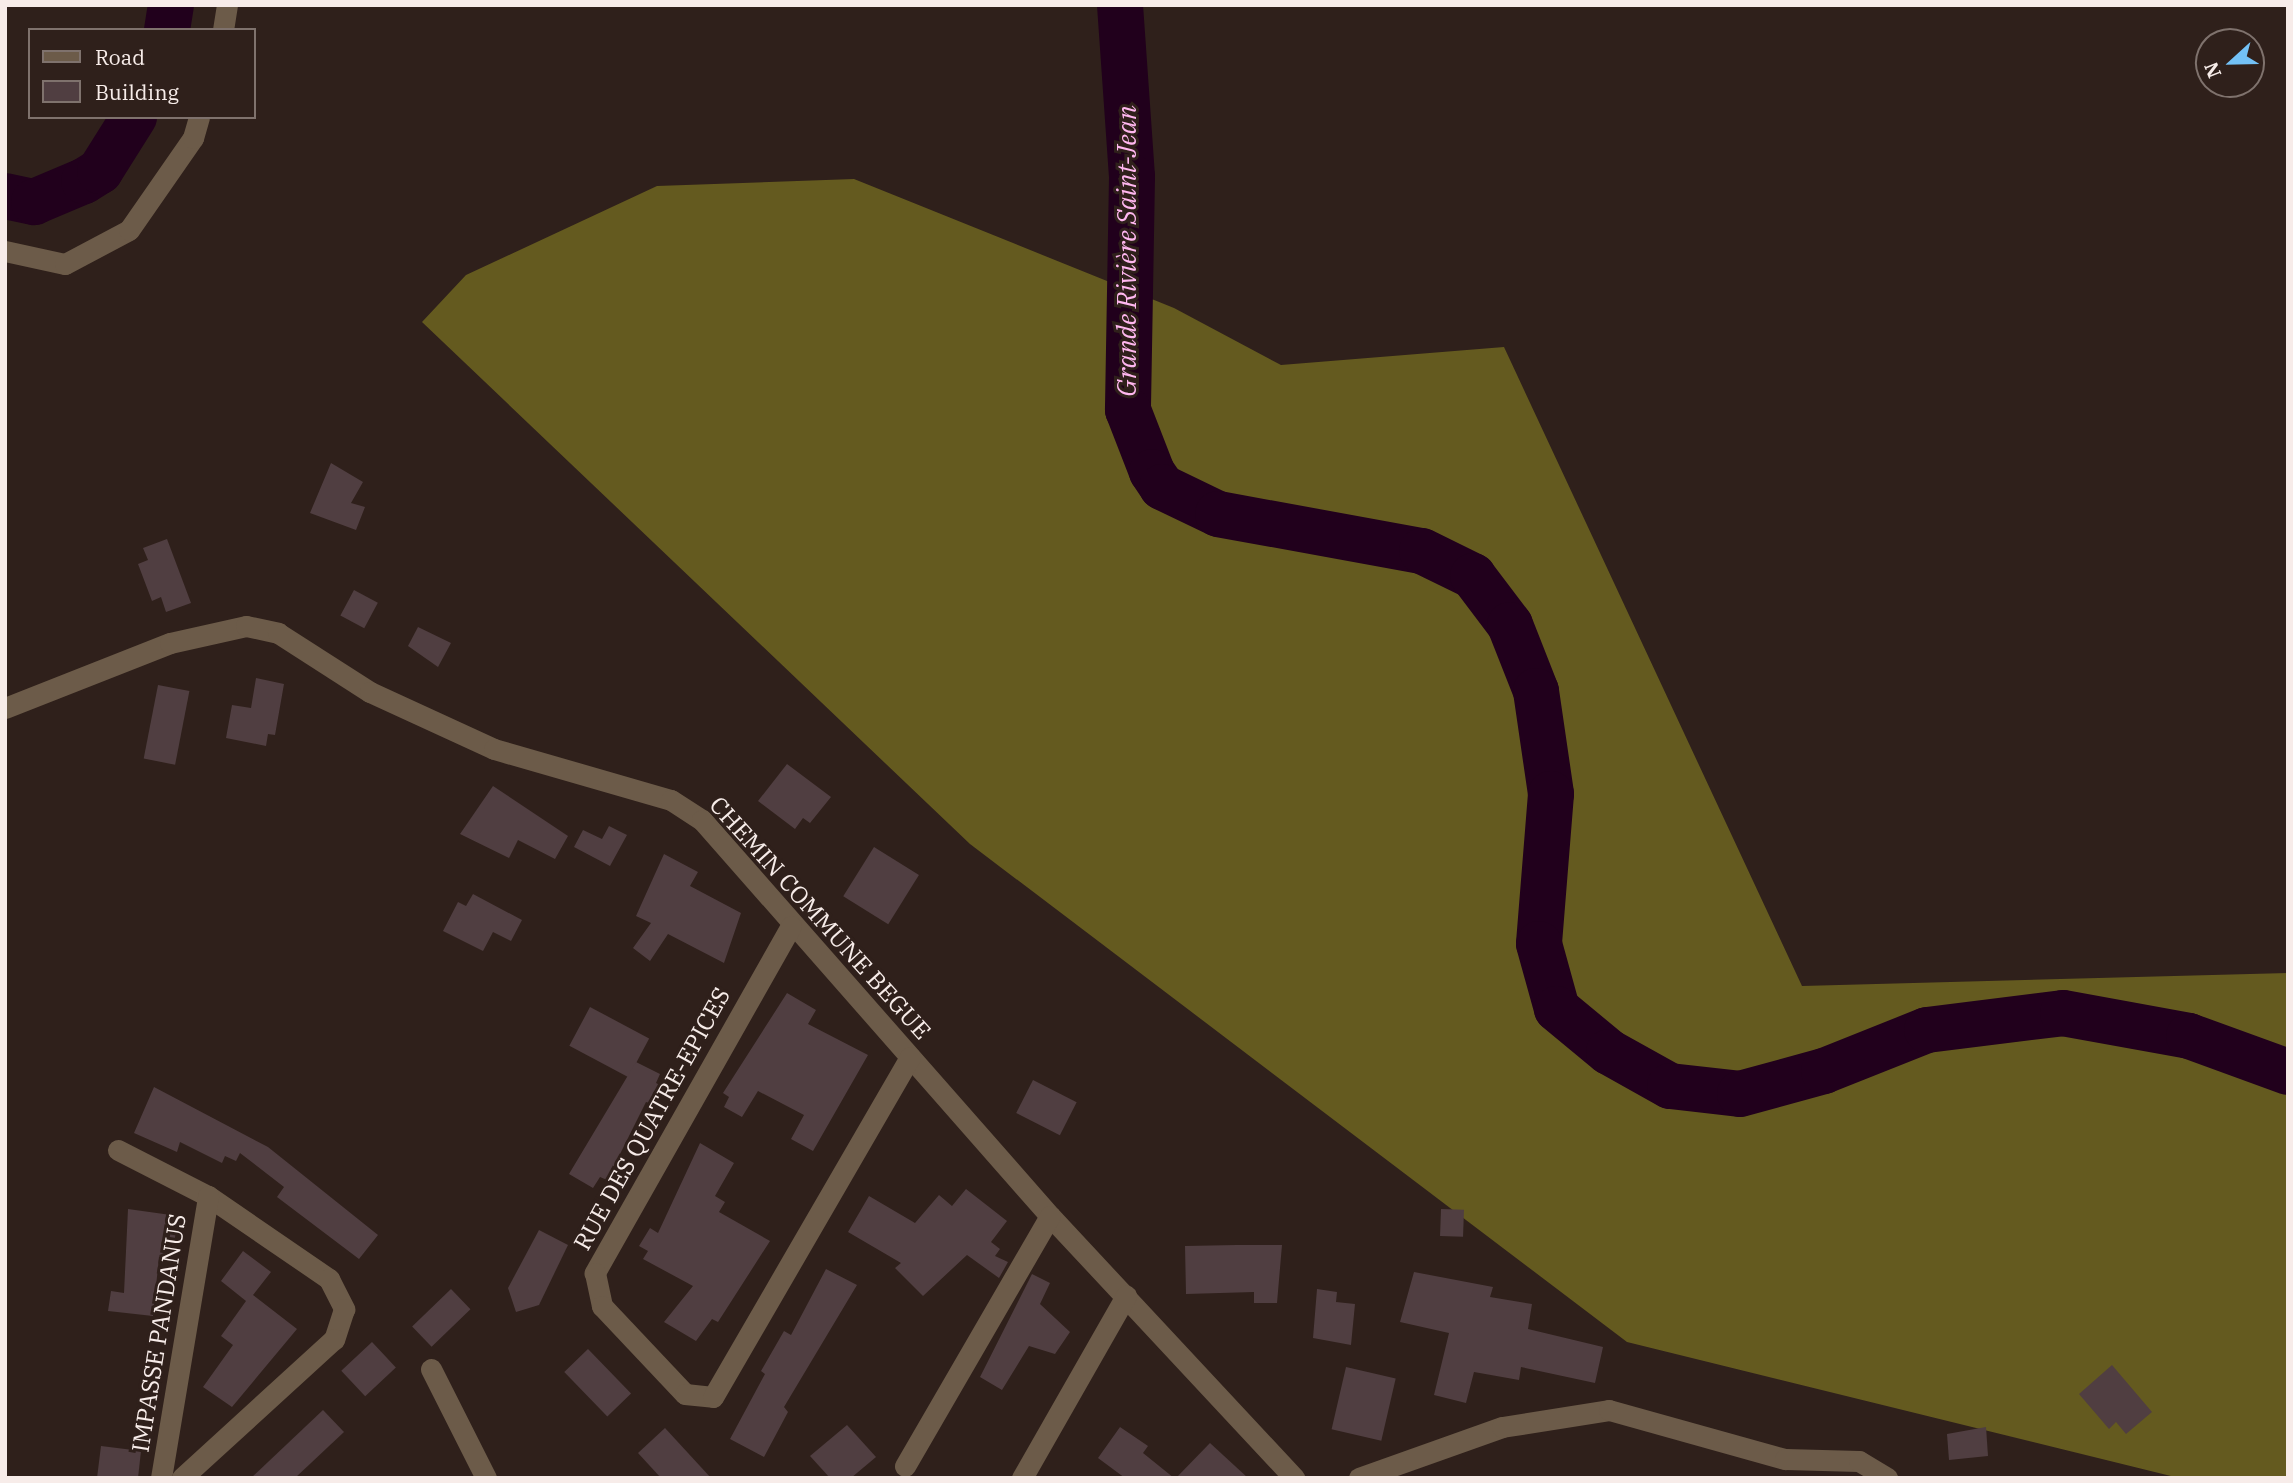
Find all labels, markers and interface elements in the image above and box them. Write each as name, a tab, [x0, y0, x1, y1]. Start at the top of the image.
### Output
legend	[28, 28, 256, 119]
north arrow	[2195, 28, 2265, 98]
text: Road	[95, 43, 145, 71]
text: N	[2198, 59, 2226, 82]
text: Building	[95, 78, 179, 106]
water label: Grande Rivière Saint-Jean	[1111, 105, 1143, 397]
street label: CHEMIN COMMUNE BEGUE	[703, 791, 937, 1045]
street label: RUE DES QUATRE-EPICES	[568, 983, 736, 1255]
street label: IMPASSE PANDANUS	[126, 1212, 192, 1454]

